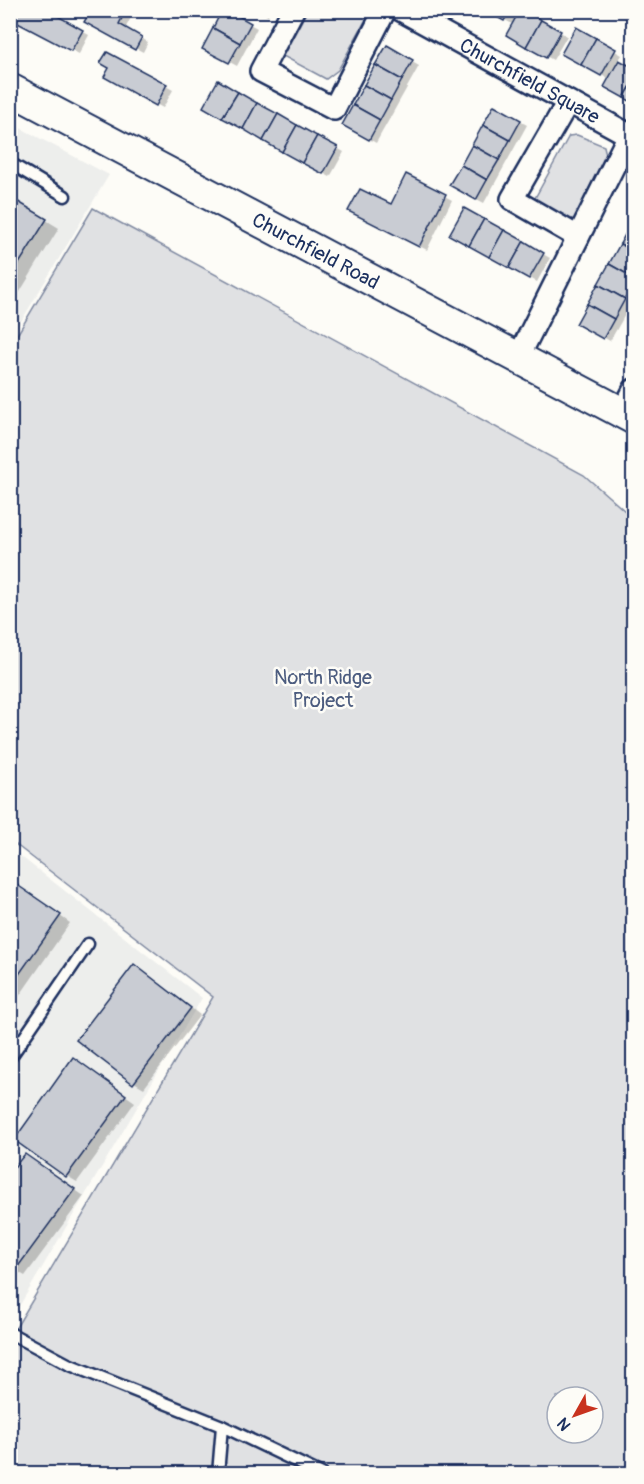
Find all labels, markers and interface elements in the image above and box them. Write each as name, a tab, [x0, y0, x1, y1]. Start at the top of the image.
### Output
street label: Churchfield Square	[455, 33, 604, 130]
street label: Churchfield Road	[248, 207, 384, 295]
park label: North Ridge Project	[274, 665, 372, 713]
north arrow	[545, 1385, 605, 1445]
text: N	[553, 1413, 575, 1435]

